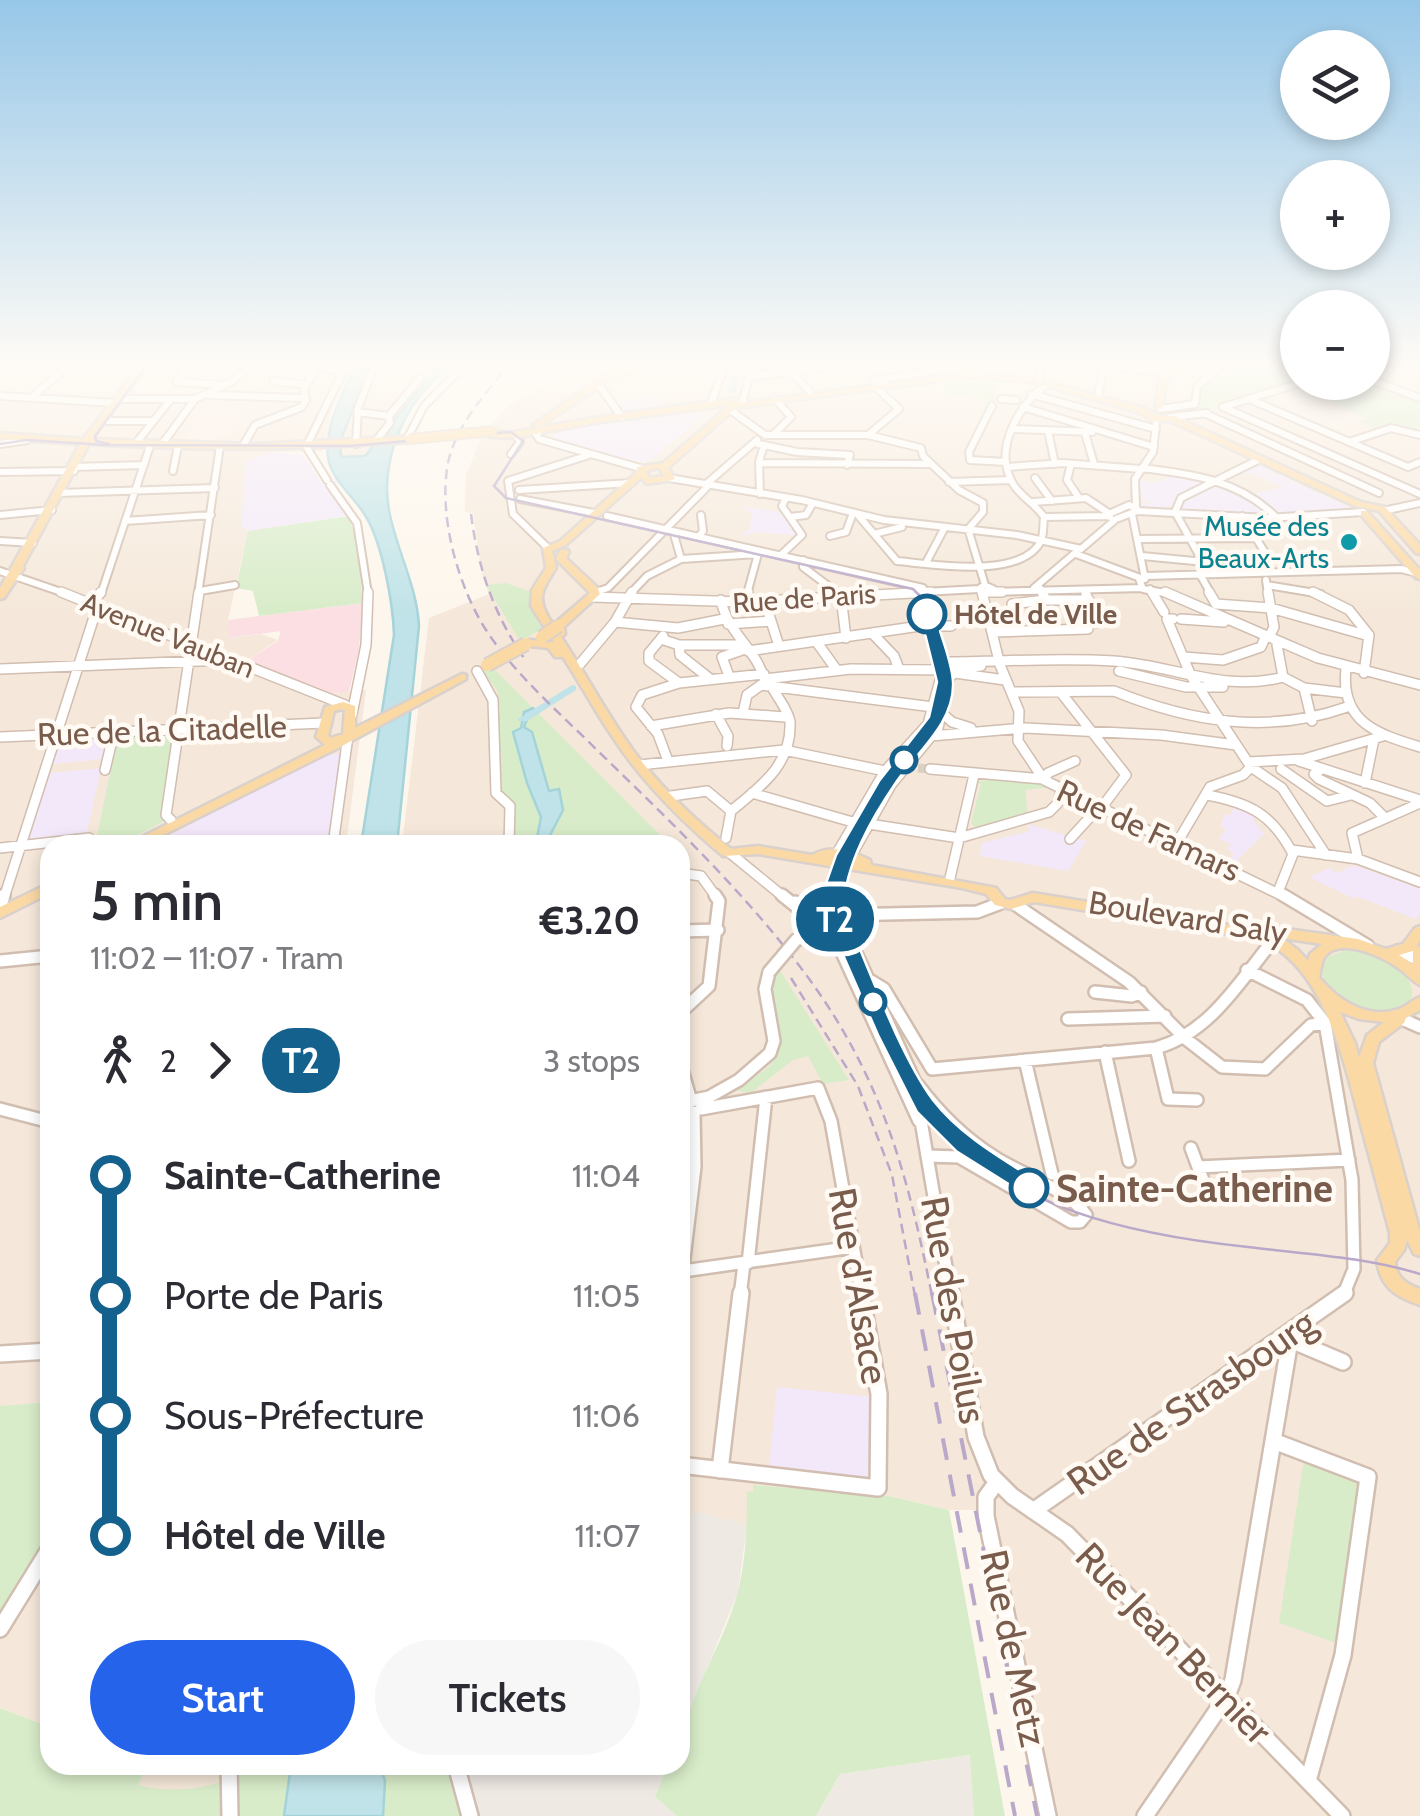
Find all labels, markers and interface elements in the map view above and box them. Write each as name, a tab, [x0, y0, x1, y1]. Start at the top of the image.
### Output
map controls	[1280, 30, 1390, 400]
button: layers	[1280, 30, 1390, 140]
button: +	[1280, 160, 1390, 270]
button: −	[1280, 290, 1390, 400]
place label: Musée des Beaux-Arts	[1198, 509, 1329, 575]
marker: Musée des Beaux-Arts	[1338, 531, 1360, 553]
street label: Rue de Paris	[731, 576, 877, 620]
street label: Avenue Vauban	[76, 585, 260, 685]
marker: Hôtel de Ville	[908, 595, 946, 633]
place label: Hôtel de Ville	[954, 597, 1117, 631]
street label: Rue de la Citadelle	[36, 706, 288, 754]
unlabelled marker	[891, 747, 917, 773]
street label: Rue de Famars	[1051, 771, 1247, 889]
text: 5 min	[90, 867, 223, 934]
street label: Boulevard Saly	[1086, 882, 1290, 952]
line badge: T2	[790, 886, 880, 952]
text: €3.20	[540, 897, 640, 944]
text: T2	[816, 898, 854, 941]
text: 11:02 – 11:07 · Tram	[90, 938, 344, 977]
unlabelled marker	[860, 989, 886, 1015]
icon: walk	[90, 1033, 145, 1088]
icon: forward	[192, 1033, 247, 1088]
text: T2	[282, 1039, 320, 1082]
text: 2	[160, 1041, 177, 1080]
text: 3 stops	[543, 1041, 640, 1080]
text: Sainte-Catherine	[164, 1152, 441, 1199]
text: 11:04	[572, 1156, 640, 1195]
place label: Sainte-Catherine	[1056, 1165, 1333, 1212]
marker: Sainte-Catherine	[1010, 1169, 1048, 1207]
street label: Rue d'Alsace	[819, 1184, 899, 1388]
street label: Rue des Poilus	[911, 1193, 997, 1427]
text: Porte de Paris	[164, 1272, 383, 1319]
text: 11:05	[573, 1276, 640, 1315]
street label: Rue de Strasbourg	[1058, 1298, 1325, 1505]
text: Sous-Préfecture	[164, 1392, 424, 1439]
text: 11:06	[572, 1396, 640, 1435]
text: Hôtel de Ville	[164, 1512, 385, 1559]
text: 11:07	[574, 1516, 640, 1555]
street label: Rue Jean Bernier	[1066, 1532, 1282, 1754]
street label: Rue de Metz	[970, 1545, 1058, 1751]
button: Start	[90, 1640, 355, 1755]
button: Tickets	[375, 1640, 640, 1755]

